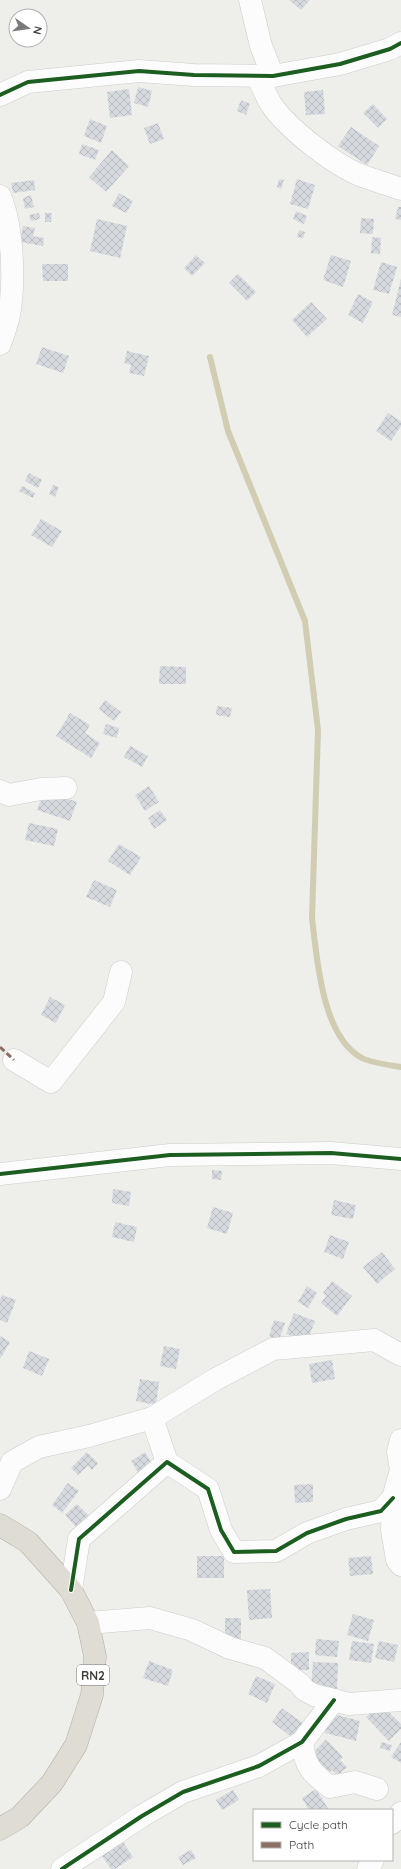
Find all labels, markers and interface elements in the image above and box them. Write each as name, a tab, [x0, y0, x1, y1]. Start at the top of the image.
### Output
north arrow	[8, 8, 48, 48]
text: N	[30, 25, 45, 36]
road number: RN2	[77, 1665, 109, 1685]
legend	[253, 1809, 393, 1861]
text: Cycle path	[289, 1817, 348, 1832]
text: Path	[289, 1837, 314, 1852]

